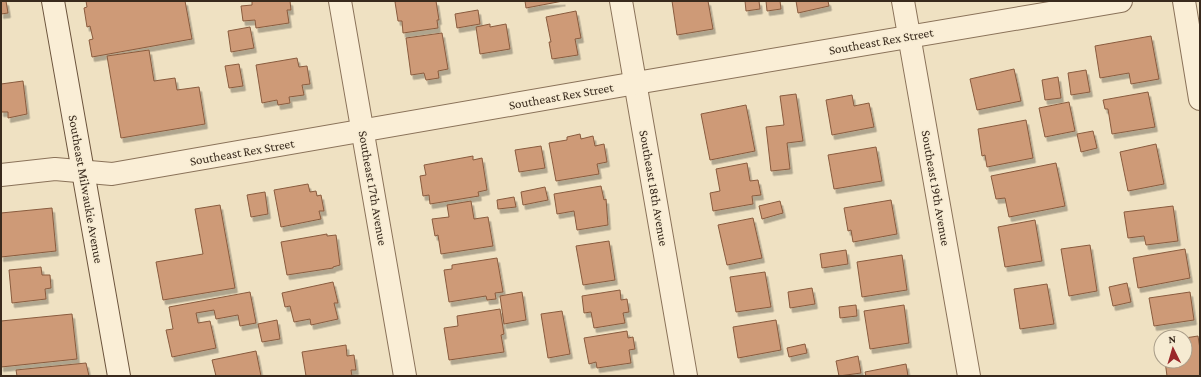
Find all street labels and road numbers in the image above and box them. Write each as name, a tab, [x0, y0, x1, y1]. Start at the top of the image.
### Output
street label: Southeast Rex Street	[828, 24, 935, 58]
street label: Southeast Rex Street	[508, 79, 615, 113]
street label: Southeast Milwaukie Avenue	[66, 114, 106, 265]
street label: Southeast 17th Avenue	[355, 129, 391, 247]
street label: Southeast 18th Avenue	[636, 129, 672, 247]
street label: Southeast 19th Avenue	[918, 129, 954, 247]
street label: Southeast Rex Street	[189, 135, 296, 169]

